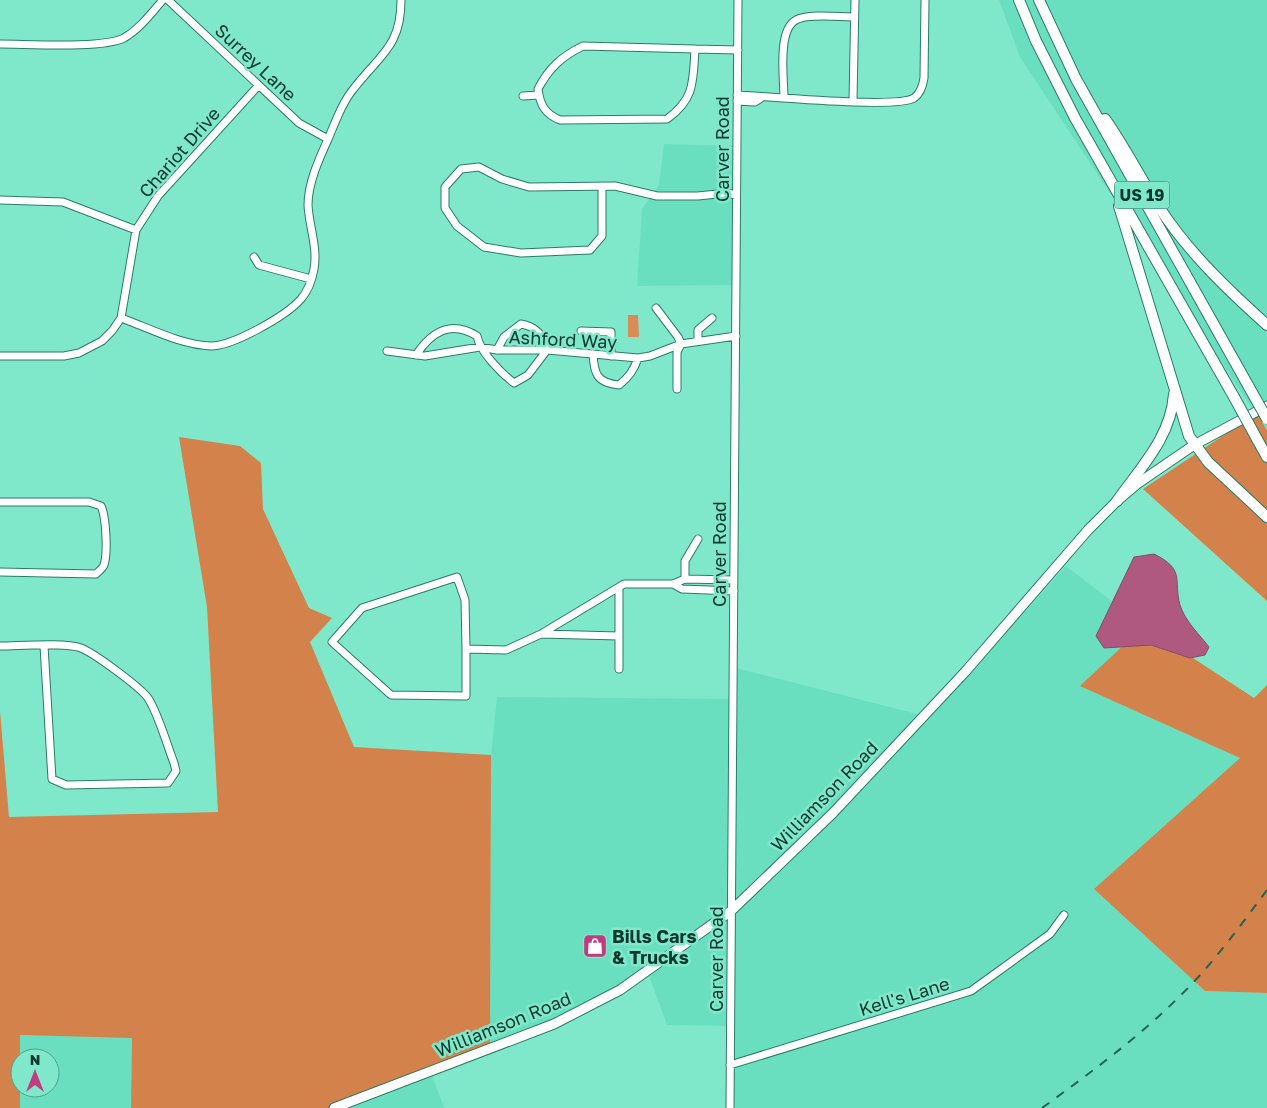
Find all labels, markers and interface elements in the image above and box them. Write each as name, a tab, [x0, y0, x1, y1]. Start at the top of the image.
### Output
street label: Surrey Lane	[211, 19, 301, 105]
street label: Carver Road	[711, 96, 733, 202]
street label: Chariot Drive	[134, 102, 224, 202]
road number: US 19	[1114, 182, 1170, 208]
street label: Ashford Way	[508, 325, 618, 353]
street label: Carver Road	[708, 501, 730, 607]
street label: Williamson Road	[766, 736, 882, 856]
street label: Carver Road	[705, 906, 727, 1012]
place label: Bills Cars & Trucks	[612, 925, 697, 968]
shop icon: Bills Cars & Trucks	[582, 933, 608, 959]
street label: Kell's Lane	[856, 972, 952, 1020]
street label: Williamson Road	[432, 987, 574, 1061]
north arrow	[10, 1048, 60, 1098]
text: N	[30, 1051, 40, 1068]

